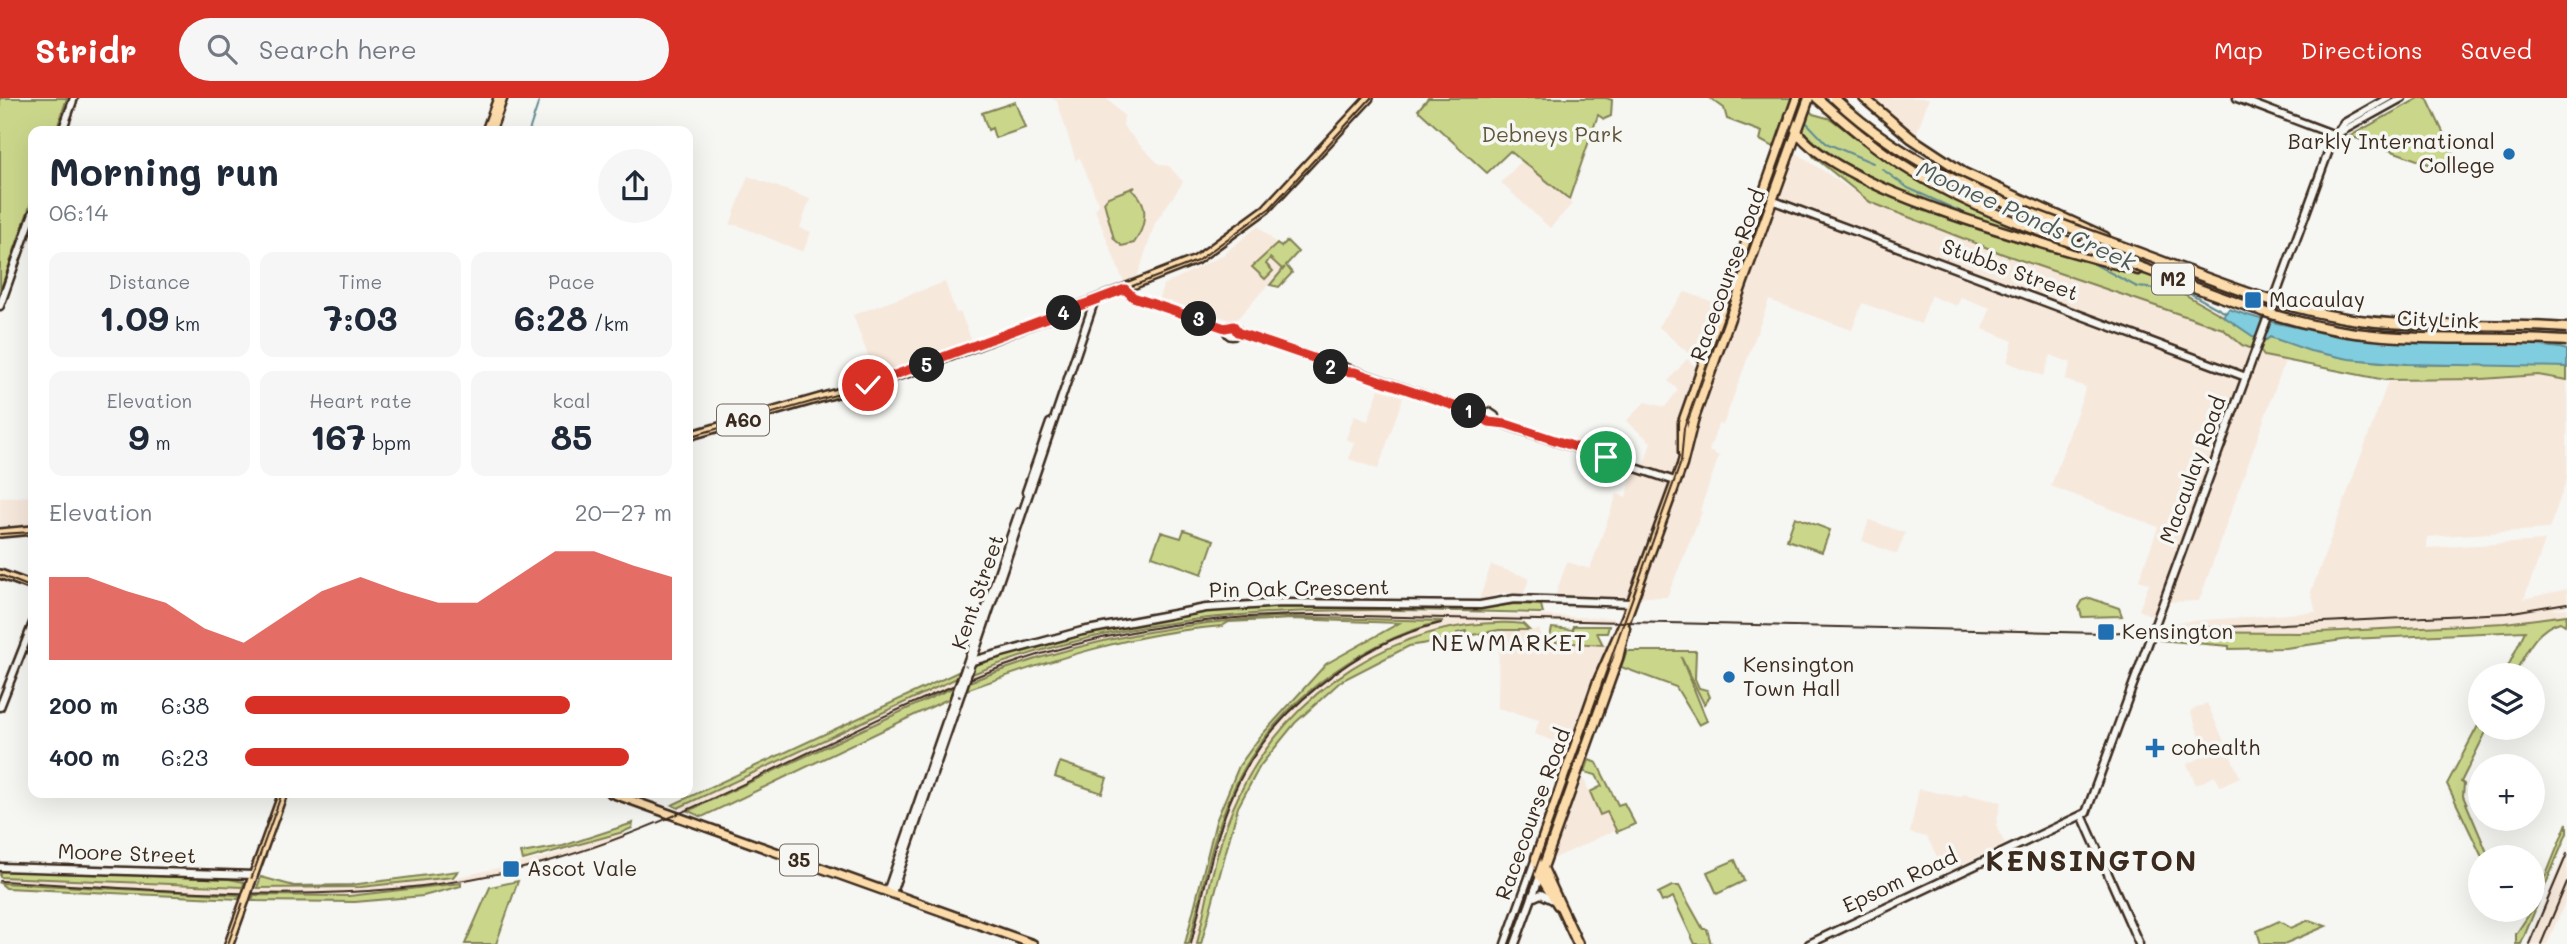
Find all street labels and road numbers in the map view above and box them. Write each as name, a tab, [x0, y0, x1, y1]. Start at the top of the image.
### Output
street label: Racecourse Road	[1683, 185, 1770, 364]
street label: Stubbs Street	[1939, 231, 2082, 306]
road number: M2	[2152, 264, 2194, 294]
street label: CityLink	[2397, 304, 2479, 333]
street label: Macaulay Road	[2152, 392, 2231, 547]
road number: A60	[717, 404, 769, 436]
street label: Kent Street	[944, 530, 1009, 653]
street label: Pin Oak Crescent	[1209, 572, 1389, 603]
street label: Racecourse Road	[1488, 724, 1575, 903]
street label: Moore Street	[57, 837, 197, 868]
street label: Epsom Road	[1838, 841, 1961, 918]
road number: 35	[780, 845, 818, 876]

